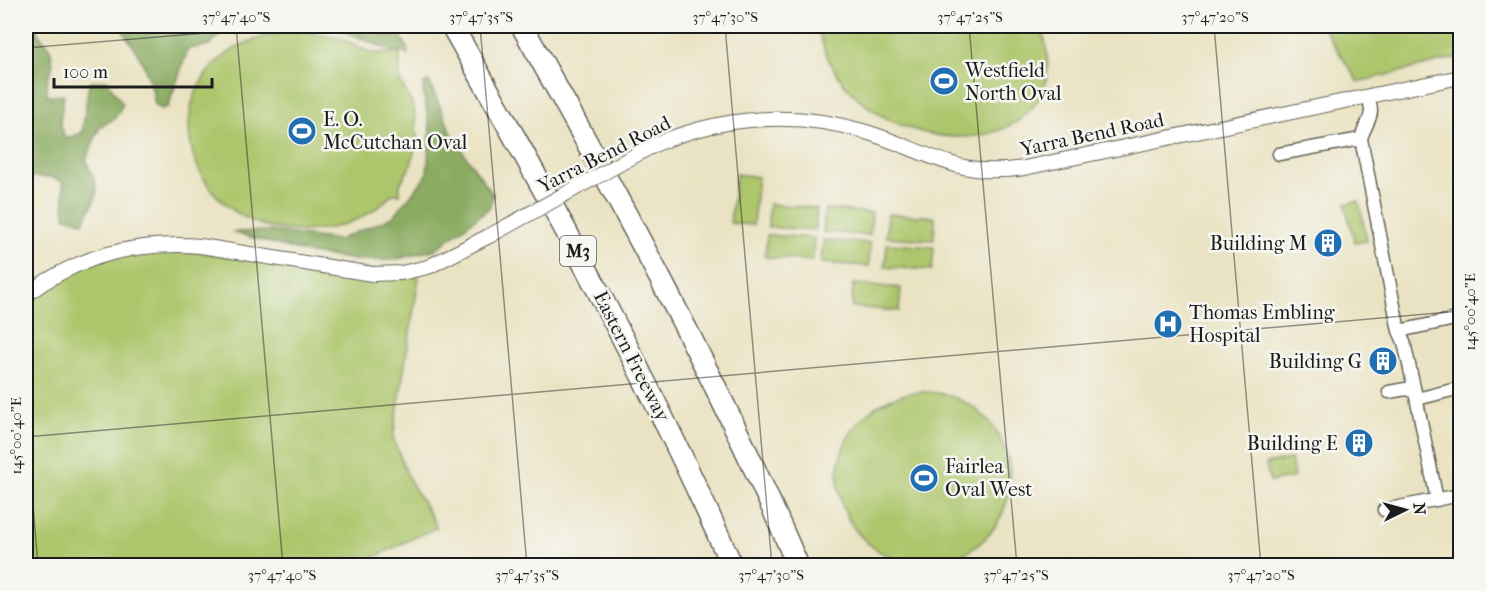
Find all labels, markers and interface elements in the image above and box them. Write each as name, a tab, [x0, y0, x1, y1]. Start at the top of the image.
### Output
text: 37°47'40"S	[202, 8, 270, 26]
text: 37°47'35"S	[449, 8, 513, 26]
text: 37°47'30"S	[692, 8, 758, 26]
text: 37°47'25"S	[937, 8, 1003, 26]
text: 37°47'20"S	[1181, 8, 1249, 26]
scale bar	[54, 51, 212, 89]
place label: Westfield North Oval	[964, 59, 1062, 105]
text: 100 m	[63, 62, 108, 83]
sports icon: Westfield North Oval	[928, 65, 960, 97]
place label: E. O. McCutchan Oval	[323, 108, 468, 154]
street label: Yarra Bend Road	[1017, 108, 1167, 161]
street label: Yarra Bend Road	[533, 111, 675, 198]
sports icon: E. O. McCutchan Oval	[286, 115, 318, 147]
building icon: Building M	[1312, 227, 1344, 259]
place label: Building M	[1210, 232, 1307, 255]
road number: M3	[560, 236, 596, 266]
text: 145°00'40"E	[1461, 273, 1479, 351]
street label: Eastern Freeway	[589, 287, 675, 426]
place label: Thomas Embling Hospital	[1189, 301, 1335, 347]
hospital icon: Thomas Embling Hospital	[1152, 308, 1184, 340]
building icon: Building G	[1367, 345, 1399, 377]
place label: Building G	[1269, 350, 1362, 373]
text: 145°00'40"E	[7, 397, 25, 475]
building icon: Building E	[1343, 427, 1375, 459]
place label: Building E	[1247, 432, 1338, 455]
place label: Fairlea Oval West	[945, 455, 1032, 501]
sports icon: Fairlea Oval West	[908, 462, 940, 494]
north arrow	[1375, 480, 1435, 540]
text: N	[1409, 502, 1430, 516]
text: 37°47'40"S	[248, 566, 316, 584]
text: 37°47'35"S	[495, 566, 559, 584]
text: 37°47'30"S	[738, 566, 804, 584]
text: 37°47'25"S	[983, 566, 1049, 584]
text: 37°47'20"S	[1227, 566, 1295, 584]

